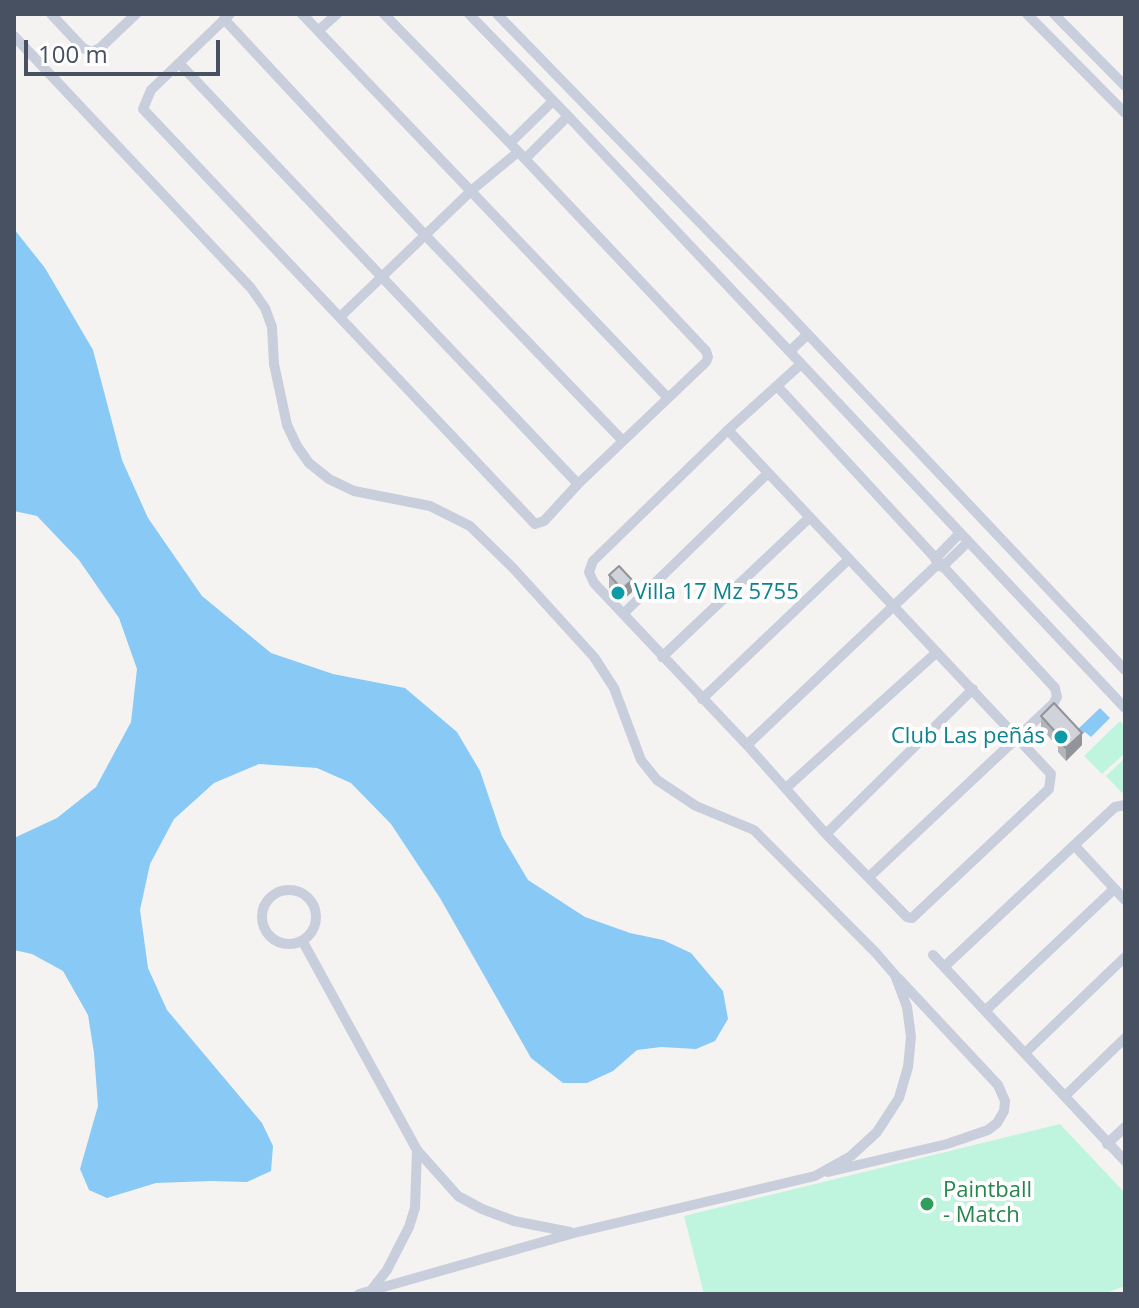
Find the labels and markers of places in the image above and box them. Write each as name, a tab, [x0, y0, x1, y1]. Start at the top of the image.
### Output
place label: Villa 17 Mz 5755	[634, 580, 799, 606]
marker: Villa 17 Mz 5755	[609, 584, 627, 602]
place label: Club Las peñás	[891, 724, 1045, 750]
marker: Club Las peñás	[1052, 728, 1070, 746]
place label: Paintball - Match	[943, 1178, 1032, 1230]
marker: Paintball - Match	[918, 1195, 936, 1213]

